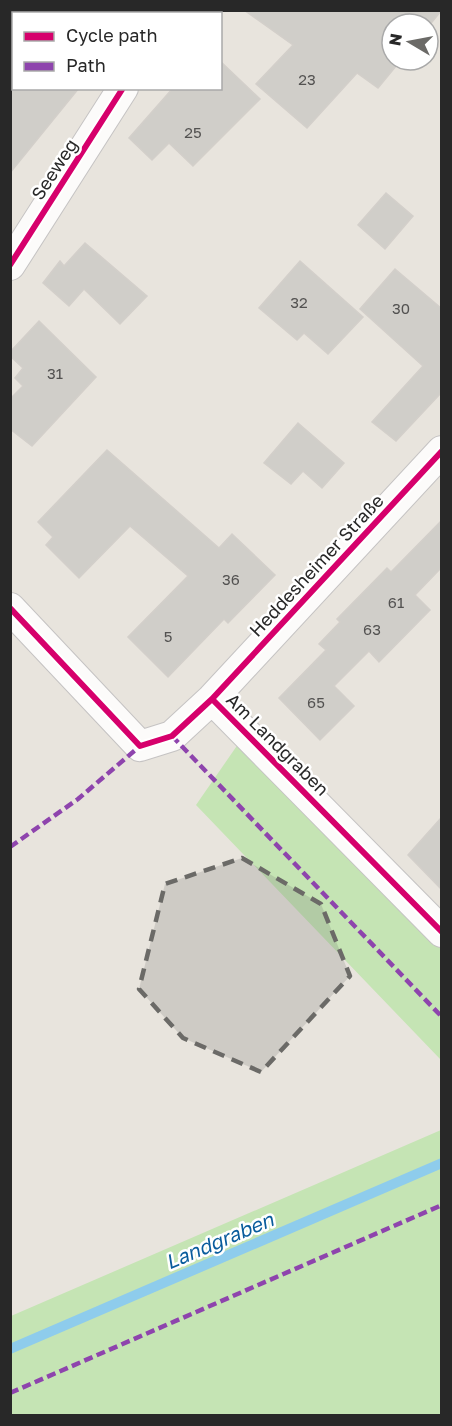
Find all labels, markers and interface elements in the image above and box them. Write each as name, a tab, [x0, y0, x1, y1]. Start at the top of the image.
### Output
legend	[12, 12, 222, 90]
north arrow	[380, 12, 440, 72]
text: Cycle path	[66, 24, 158, 46]
text: N	[384, 32, 406, 47]
text: Path	[66, 54, 106, 76]
house number: 23	[298, 70, 316, 88]
house number: 25	[184, 123, 202, 141]
street label: Seeweg	[26, 134, 82, 204]
house number: 32	[290, 293, 308, 311]
house number: 30	[392, 299, 410, 317]
house number: 31	[47, 364, 63, 382]
street label: Heddesheimer Straße	[244, 489, 388, 641]
house number: 36	[222, 570, 240, 588]
house number: 61	[388, 593, 404, 611]
house number: 63	[363, 620, 381, 638]
house number: 5	[164, 627, 172, 645]
street label: Am Landgraben	[222, 688, 334, 800]
house number: 65	[307, 693, 325, 711]
water label: Landgraben	[161, 1206, 278, 1274]

